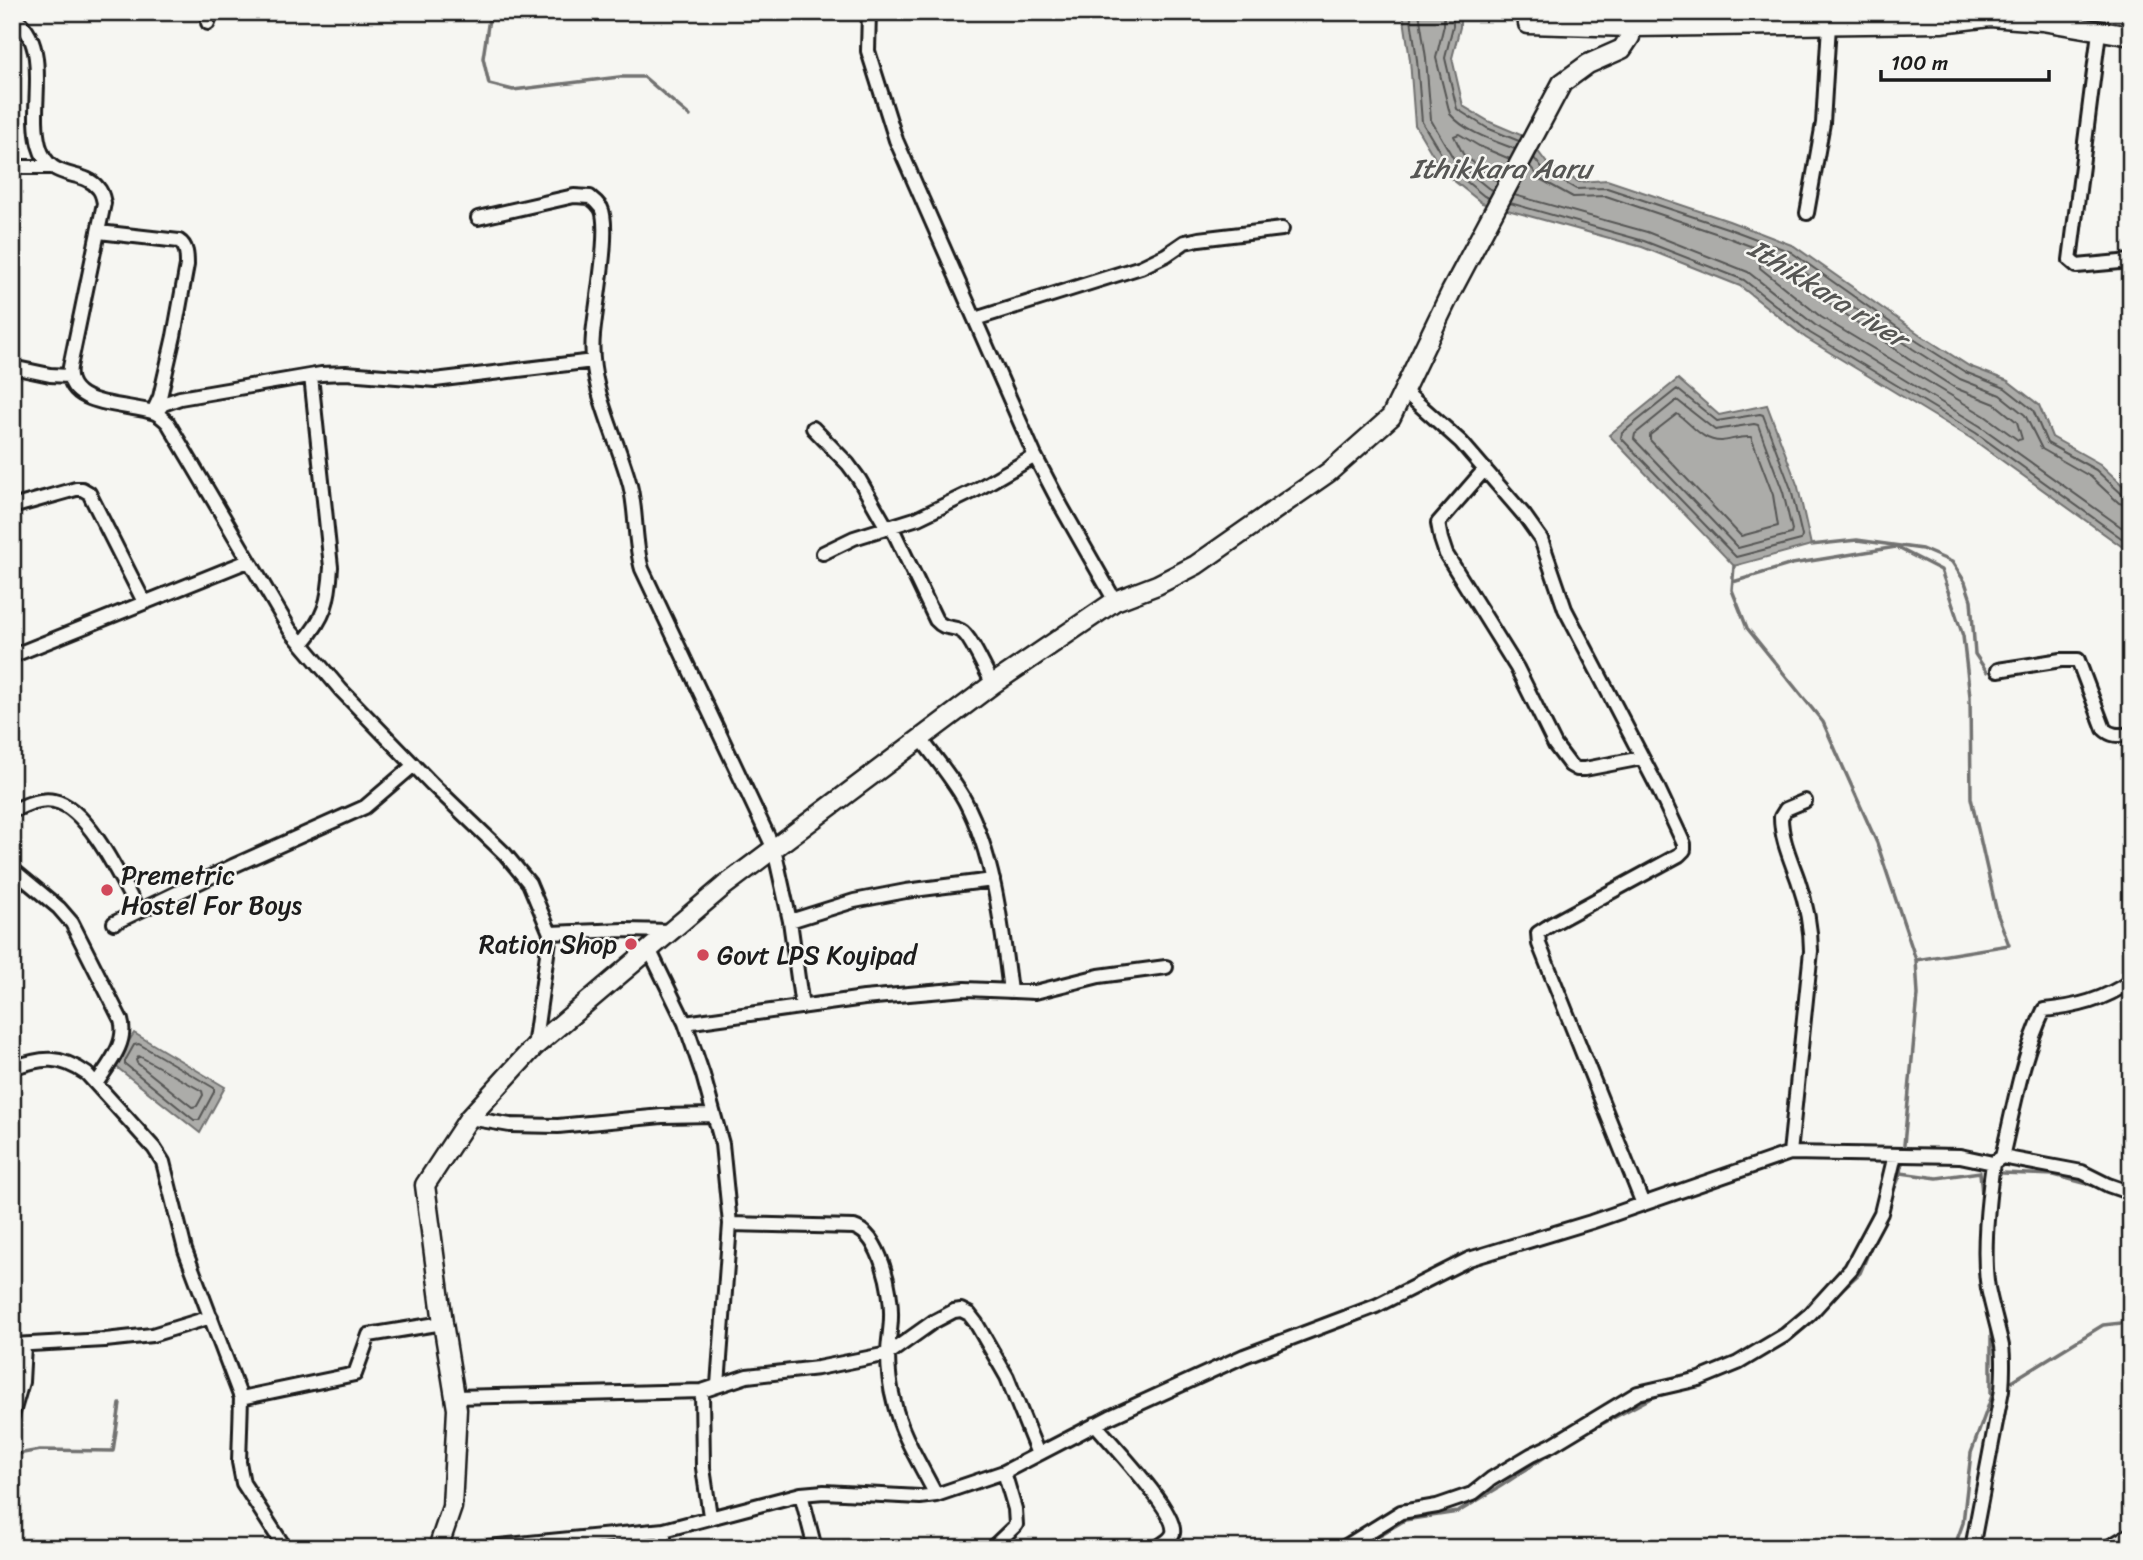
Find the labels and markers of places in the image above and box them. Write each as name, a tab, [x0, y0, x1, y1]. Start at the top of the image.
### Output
place label: Premetric Hostel For Boys	[121, 852, 302, 928]
marker: Premetric Hostel For Boys	[99, 882, 115, 898]
place label: Ration Shop	[479, 921, 617, 967]
place label: Govt LPS Koyipad	[717, 932, 919, 978]
marker: Ration Shop	[623, 936, 639, 952]
marker: Govt LPS Koyipad	[695, 947, 711, 963]

